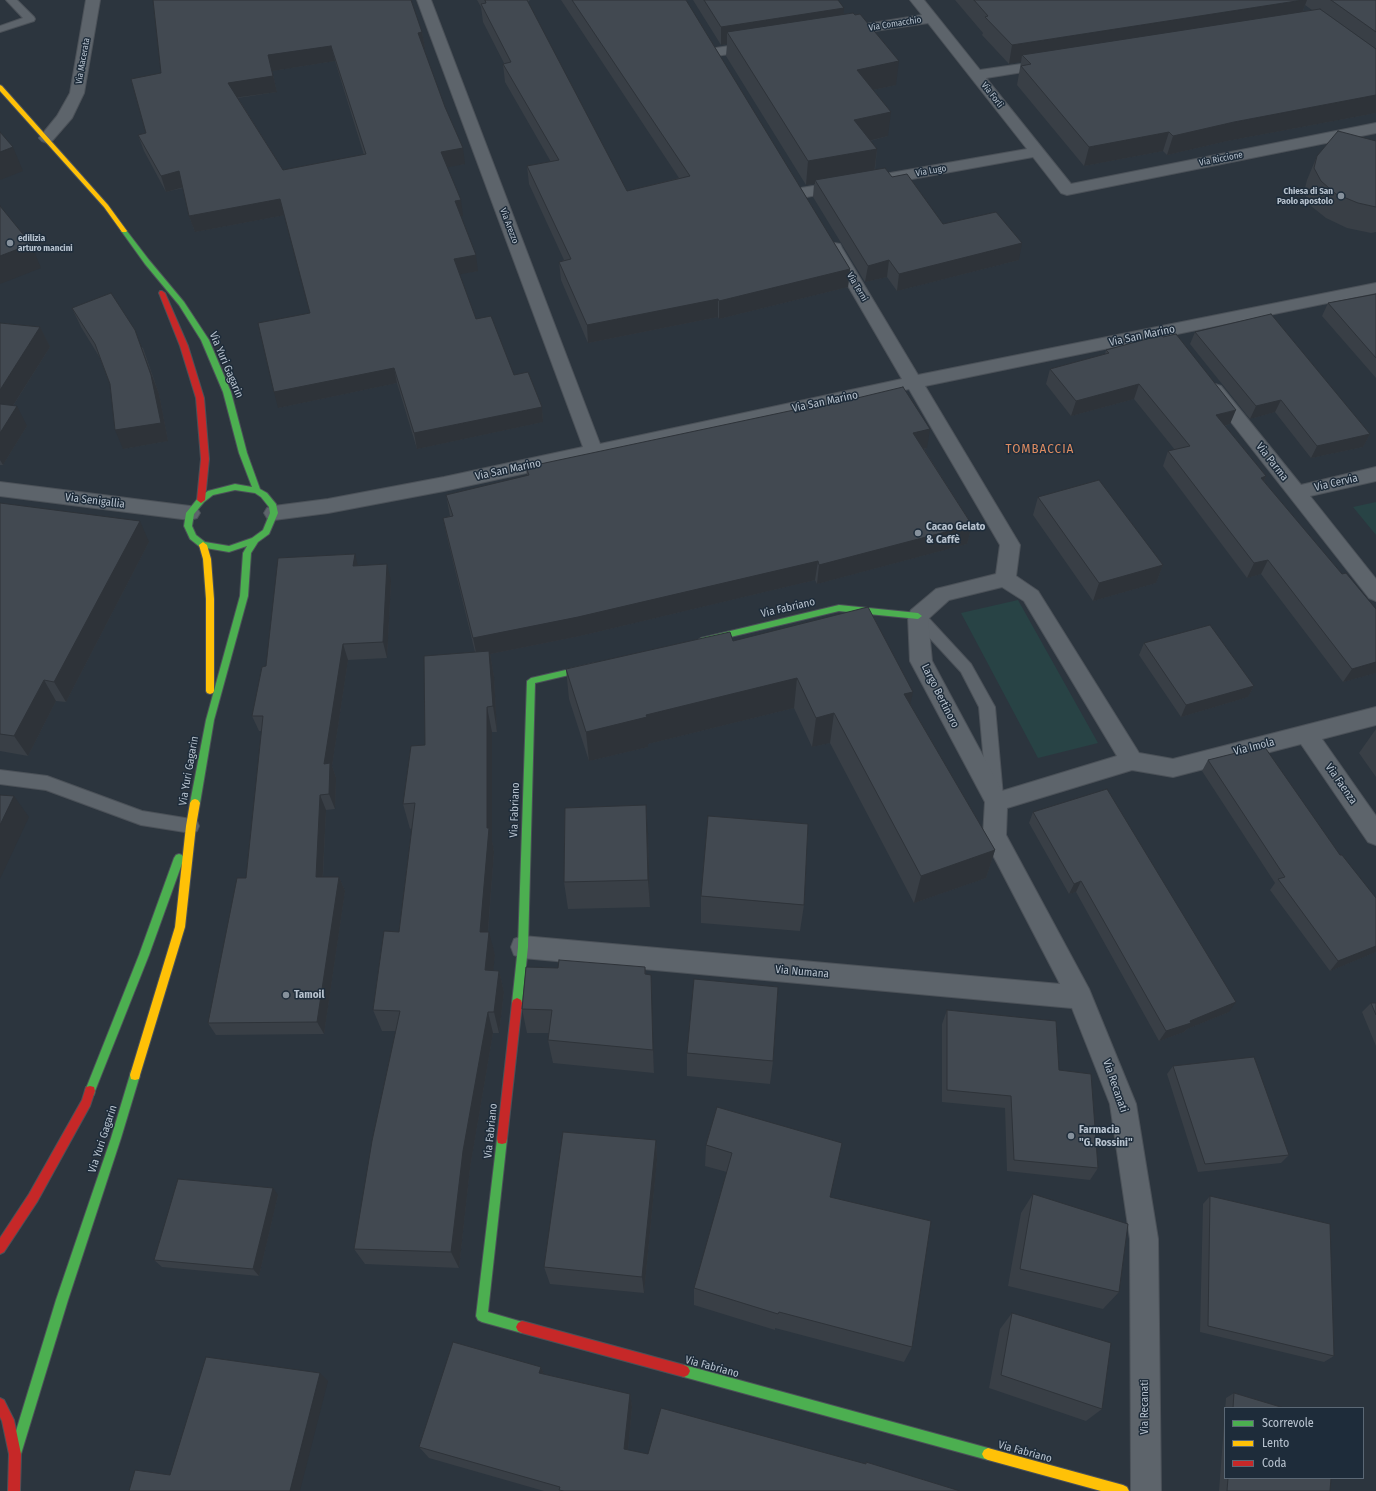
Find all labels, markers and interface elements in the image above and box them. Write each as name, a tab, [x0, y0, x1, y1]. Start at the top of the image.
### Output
street label: Via Comacchio	[868, 15, 922, 33]
street label: Via Macerata	[74, 37, 92, 85]
street label: Via Forlì	[979, 80, 1005, 110]
street label: Via Riccione	[1198, 149, 1244, 169]
street label: Via Lugo	[915, 163, 947, 179]
place label: Chiesa di San Paolo apostolo	[1277, 186, 1333, 207]
marker: Chiesa di San Paolo apostolo	[1336, 191, 1346, 201]
street label: Via Arezzo	[497, 207, 521, 245]
place label: edilizia arturo mancini	[18, 233, 73, 254]
marker: edilizia arturo mancini	[5, 238, 15, 248]
street label: Via Terni	[844, 271, 870, 303]
street label: Via San Marino	[1108, 323, 1176, 349]
street label: Via Yuri Gagarin	[206, 330, 246, 400]
street label: Via San Marino	[791, 389, 859, 415]
street label: Via Parma	[1253, 440, 1291, 484]
district label: TOMBACCIA	[1006, 441, 1074, 457]
street label: Via San Marino	[474, 457, 542, 483]
street label: Via Cervia	[1313, 472, 1359, 494]
street label: Via Senigallia	[64, 491, 126, 511]
place label: Cacao Gelato & Caffè	[926, 520, 985, 546]
marker: Cacao Gelato & Caffè	[913, 528, 923, 538]
street label: Via Fabriano	[760, 595, 816, 621]
street label: Largo Bertinoro	[918, 662, 962, 730]
street label: Via Yuri Gagarin	[176, 735, 202, 807]
street label: Via Imola	[1232, 736, 1276, 758]
street label: Via Faenza	[1322, 761, 1360, 807]
street label: Via Fabriano	[507, 782, 523, 838]
street label: Via Numana	[775, 963, 829, 981]
place label: Tamoil	[294, 988, 324, 1002]
marker: Tamoil	[281, 990, 291, 1000]
street label: Via Recanati	[1100, 1058, 1130, 1114]
street label: Via Yuri Gagarin	[86, 1103, 120, 1175]
street label: Via Fabriano	[482, 1103, 500, 1159]
place label: Farmacia "G. Rossini"	[1079, 1123, 1133, 1149]
marker: Farmacia "G. Rossini"	[1066, 1131, 1076, 1141]
street label: Via Fabriano	[684, 1353, 740, 1381]
street label: Via Recanati	[1138, 1379, 1152, 1435]
legend	[1224, 1407, 1364, 1479]
text: Scorrevole	[1262, 1416, 1314, 1430]
text: Lento	[1262, 1436, 1289, 1450]
street label: Via Fabriano	[997, 1438, 1053, 1466]
text: Coda	[1262, 1456, 1286, 1470]

